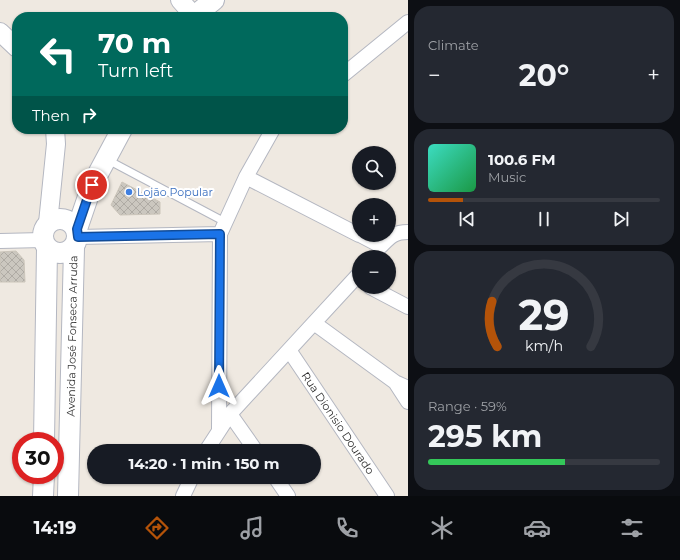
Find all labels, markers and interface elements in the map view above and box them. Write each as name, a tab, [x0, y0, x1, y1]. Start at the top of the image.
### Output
text: 70 m	[98, 26, 171, 60]
icon: left	[32, 28, 84, 80]
text: Climate	[428, 37, 479, 53]
text: 20°	[519, 57, 569, 94]
text: Turn left	[98, 60, 173, 82]
text: −	[428, 62, 441, 89]
text: +	[647, 62, 660, 89]
icon: right	[78, 104, 100, 126]
text: Then	[32, 106, 70, 125]
map controls	[352, 146, 396, 294]
button: search	[352, 146, 396, 190]
text: 100.6 FM	[488, 150, 556, 169]
pin	[75, 168, 109, 202]
text: Music	[488, 169, 526, 185]
icon: arrive	[81, 174, 103, 196]
place label: Lojão Popular	[137, 185, 213, 199]
marker: Lojão Popular	[124, 187, 134, 197]
button: +	[352, 198, 396, 242]
icon: previous	[456, 208, 478, 230]
icon: pause	[533, 208, 555, 230]
icon: next	[610, 208, 632, 230]
button: −	[352, 250, 396, 294]
street label: Avenida José Fonseca Arruda	[64, 255, 80, 417]
text: 29	[518, 290, 570, 340]
text: km/h	[525, 337, 563, 355]
position arrow	[198, 365, 240, 407]
street label: Rua Dionisio Dourado	[299, 369, 378, 477]
text: Range · 59%	[428, 398, 507, 414]
text: 295 km	[428, 418, 542, 455]
speed limit sign: 30	[12, 432, 64, 484]
text: 14:20 · 1 min · 150 m	[128, 454, 280, 473]
icon: directions	[143, 514, 171, 542]
icon: music	[238, 514, 266, 542]
icon: phone	[333, 514, 361, 542]
icon: climate	[428, 514, 456, 542]
icon: car	[523, 514, 551, 542]
icon: filters	[618, 514, 646, 542]
text: 14:19	[34, 517, 76, 539]

